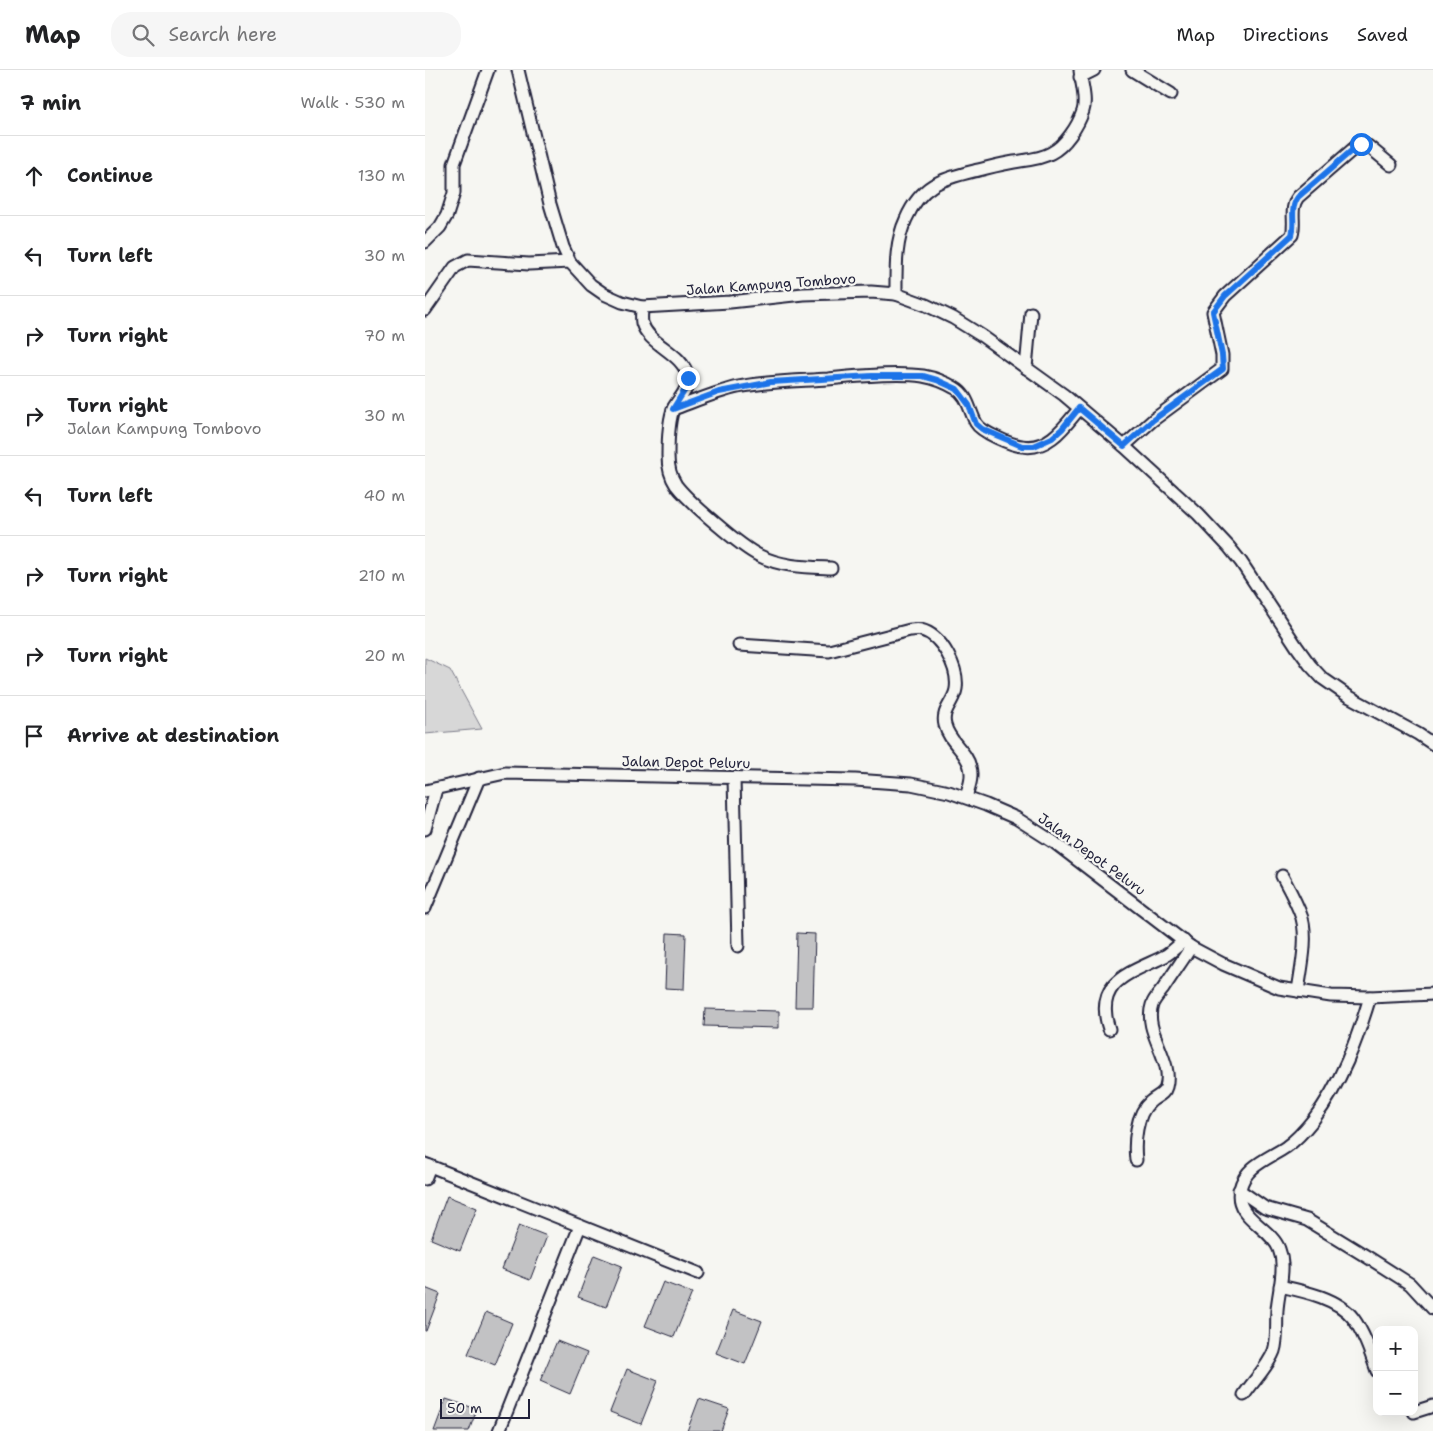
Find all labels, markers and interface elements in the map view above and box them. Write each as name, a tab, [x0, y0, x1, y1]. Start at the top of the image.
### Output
search box	[111, 12, 461, 57]
text: Map	[25, 19, 81, 51]
icon: search	[129, 21, 157, 49]
text: Search here	[169, 22, 277, 47]
text: Map	[1177, 23, 1215, 47]
text: Directions	[1243, 23, 1329, 47]
text: Saved	[1357, 23, 1408, 47]
text: 7 min	[20, 89, 81, 117]
text: Walk · 530 m	[301, 92, 405, 113]
route start	[1350, 133, 1373, 156]
icon: ahead	[20, 162, 48, 190]
text: Continue	[67, 163, 153, 188]
text: 130 m	[358, 165, 405, 186]
icon: left	[20, 242, 48, 270]
text: Turn left	[67, 243, 153, 268]
text: 30 m	[364, 245, 405, 266]
street label: Jalan Kampung Tombovo	[685, 269, 857, 299]
icon: right	[20, 322, 48, 350]
text: Turn right	[67, 323, 168, 348]
text: 70 m	[364, 325, 405, 346]
route end	[677, 367, 700, 390]
text: Turn right	[67, 393, 168, 418]
icon: right	[20, 402, 48, 430]
text: 30 m	[364, 405, 405, 426]
text: Jalan Kampung Tombovo	[67, 418, 261, 439]
icon: left	[20, 482, 48, 510]
text: Turn left	[67, 483, 153, 508]
text: 40 m	[363, 485, 405, 506]
icon: right	[20, 562, 48, 590]
text: Turn right	[67, 563, 168, 588]
text: 210 m	[358, 565, 405, 586]
icon: right	[20, 642, 48, 670]
text: Turn right	[67, 643, 168, 668]
text: 20 m	[364, 645, 405, 666]
icon: arrive	[20, 722, 48, 750]
text: Arrive at destination	[67, 723, 279, 748]
street label: Jalan Depot Peluru	[621, 752, 751, 772]
street label: Jalan Depot Peluru	[1035, 809, 1149, 899]
map controls	[1373, 1326, 1418, 1416]
button: +	[1373, 1326, 1418, 1371]
button: −	[1373, 1371, 1418, 1416]
scale bar	[440, 1396, 530, 1419]
text: 50 m	[447, 1399, 482, 1417]

